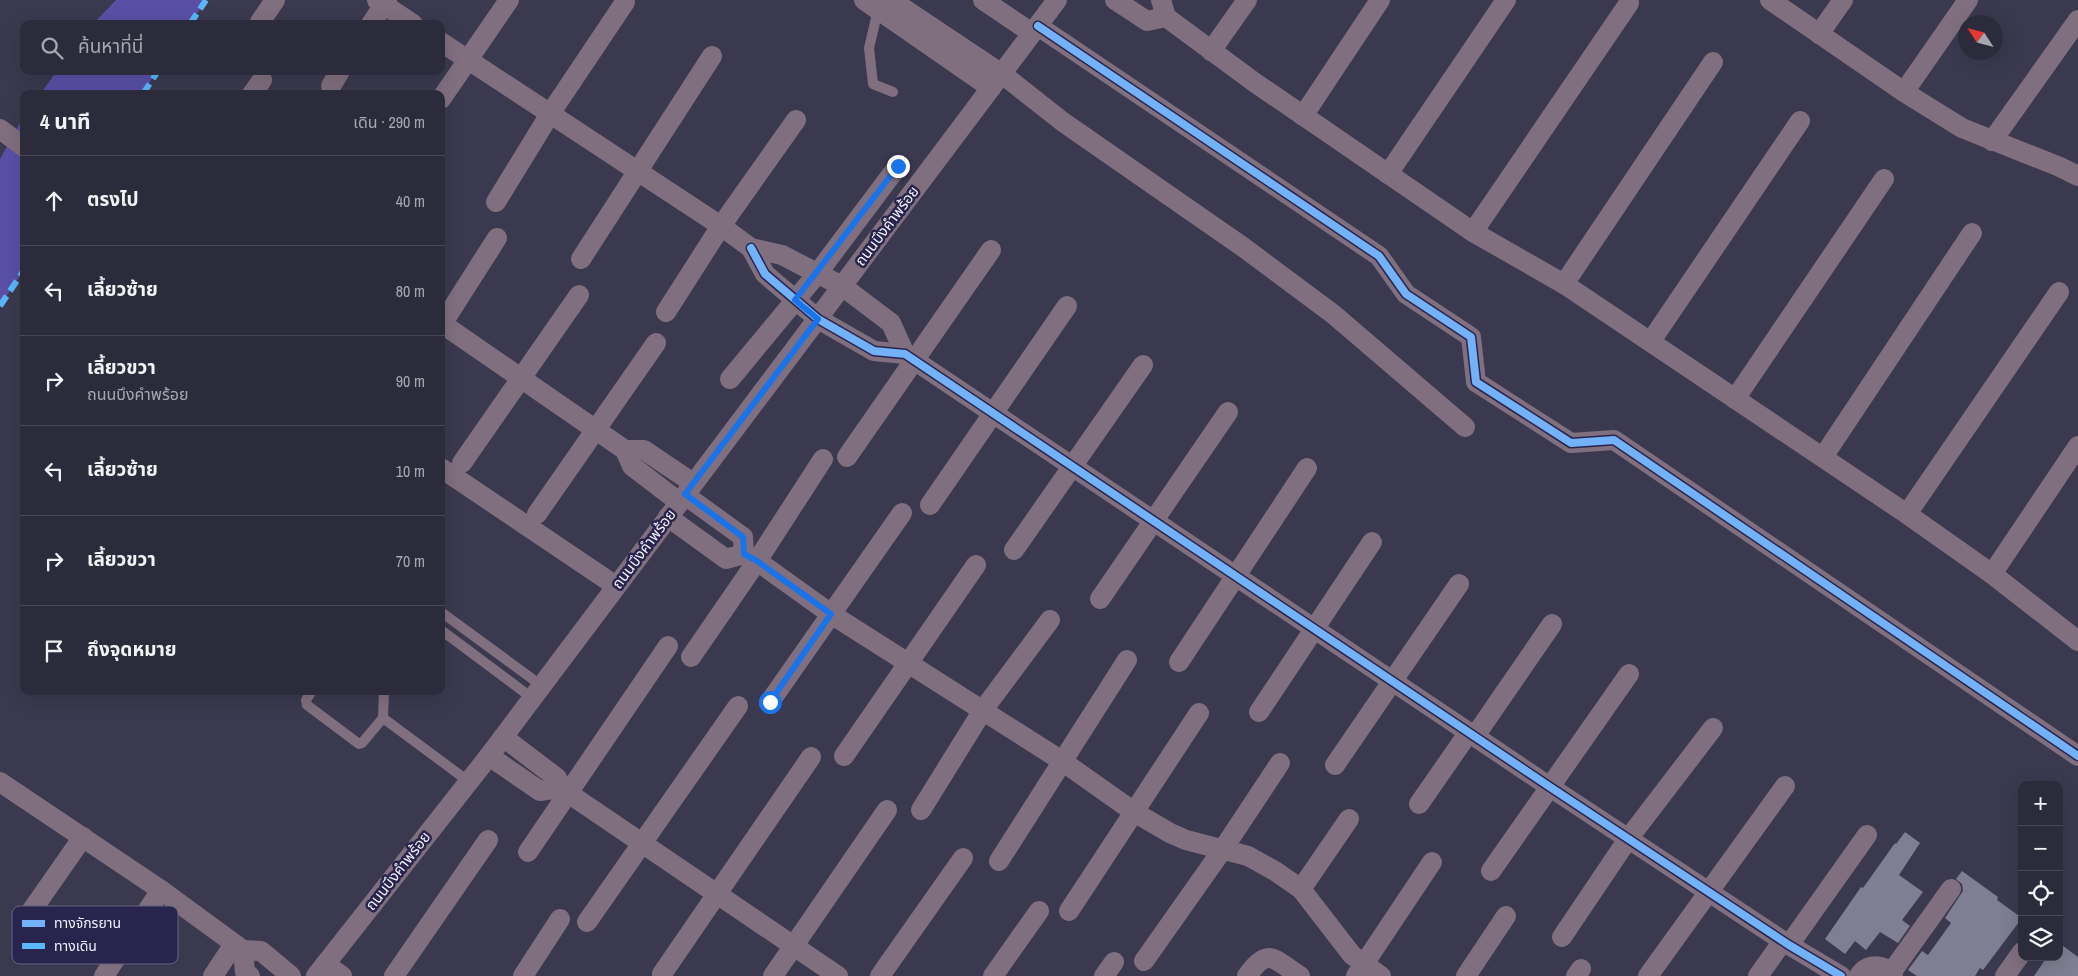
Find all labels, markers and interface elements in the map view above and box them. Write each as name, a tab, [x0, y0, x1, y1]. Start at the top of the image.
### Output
north arrow	[1958, 15, 2003, 60]
search box	[20, 20, 445, 75]
text: ค้นหาที่นี่	[78, 33, 143, 59]
icon: search	[38, 34, 66, 62]
text: 4 นาที	[40, 107, 91, 136]
text: เดิน · 290 m	[353, 111, 425, 133]
route end	[887, 155, 910, 178]
street label: ถนนบึงคำพร้อย	[850, 181, 924, 270]
text: ตรงไป	[87, 186, 139, 212]
icon: ahead	[40, 187, 68, 215]
text: 40 m	[396, 190, 425, 212]
text: เลี้ยวซ้าย	[87, 276, 158, 302]
icon: left	[40, 277, 68, 305]
text: 80 m	[396, 280, 425, 302]
text: เลี้ยวขวา	[87, 354, 156, 380]
icon: right	[40, 367, 68, 395]
text: 90 m	[396, 370, 425, 392]
text: ถนนบึงคำพร้อย	[87, 383, 188, 405]
text: เลี้ยวซ้าย	[87, 456, 158, 482]
icon: left	[40, 457, 68, 485]
text: 10 m	[396, 460, 425, 482]
street label: ถนนบึงคำพร้อย	[607, 504, 681, 593]
text: เลี้ยวขวา	[87, 546, 156, 572]
icon: right	[40, 547, 68, 575]
text: 70 m	[396, 550, 425, 572]
text: ถึงจุดหมาย	[87, 636, 177, 662]
icon: arrive	[40, 637, 68, 665]
route start	[759, 691, 782, 714]
map controls	[2018, 781, 2063, 961]
button: +	[2018, 781, 2063, 826]
button: −	[2018, 826, 2063, 871]
street label: ถนนบึงคำพร้อย	[360, 827, 435, 915]
button: locate	[2018, 871, 2063, 916]
legend	[12, 906, 178, 964]
text: ทางจักรยาน	[54, 914, 121, 932]
button: layers	[2018, 916, 2063, 961]
text: ทางเดิน	[54, 937, 97, 955]

